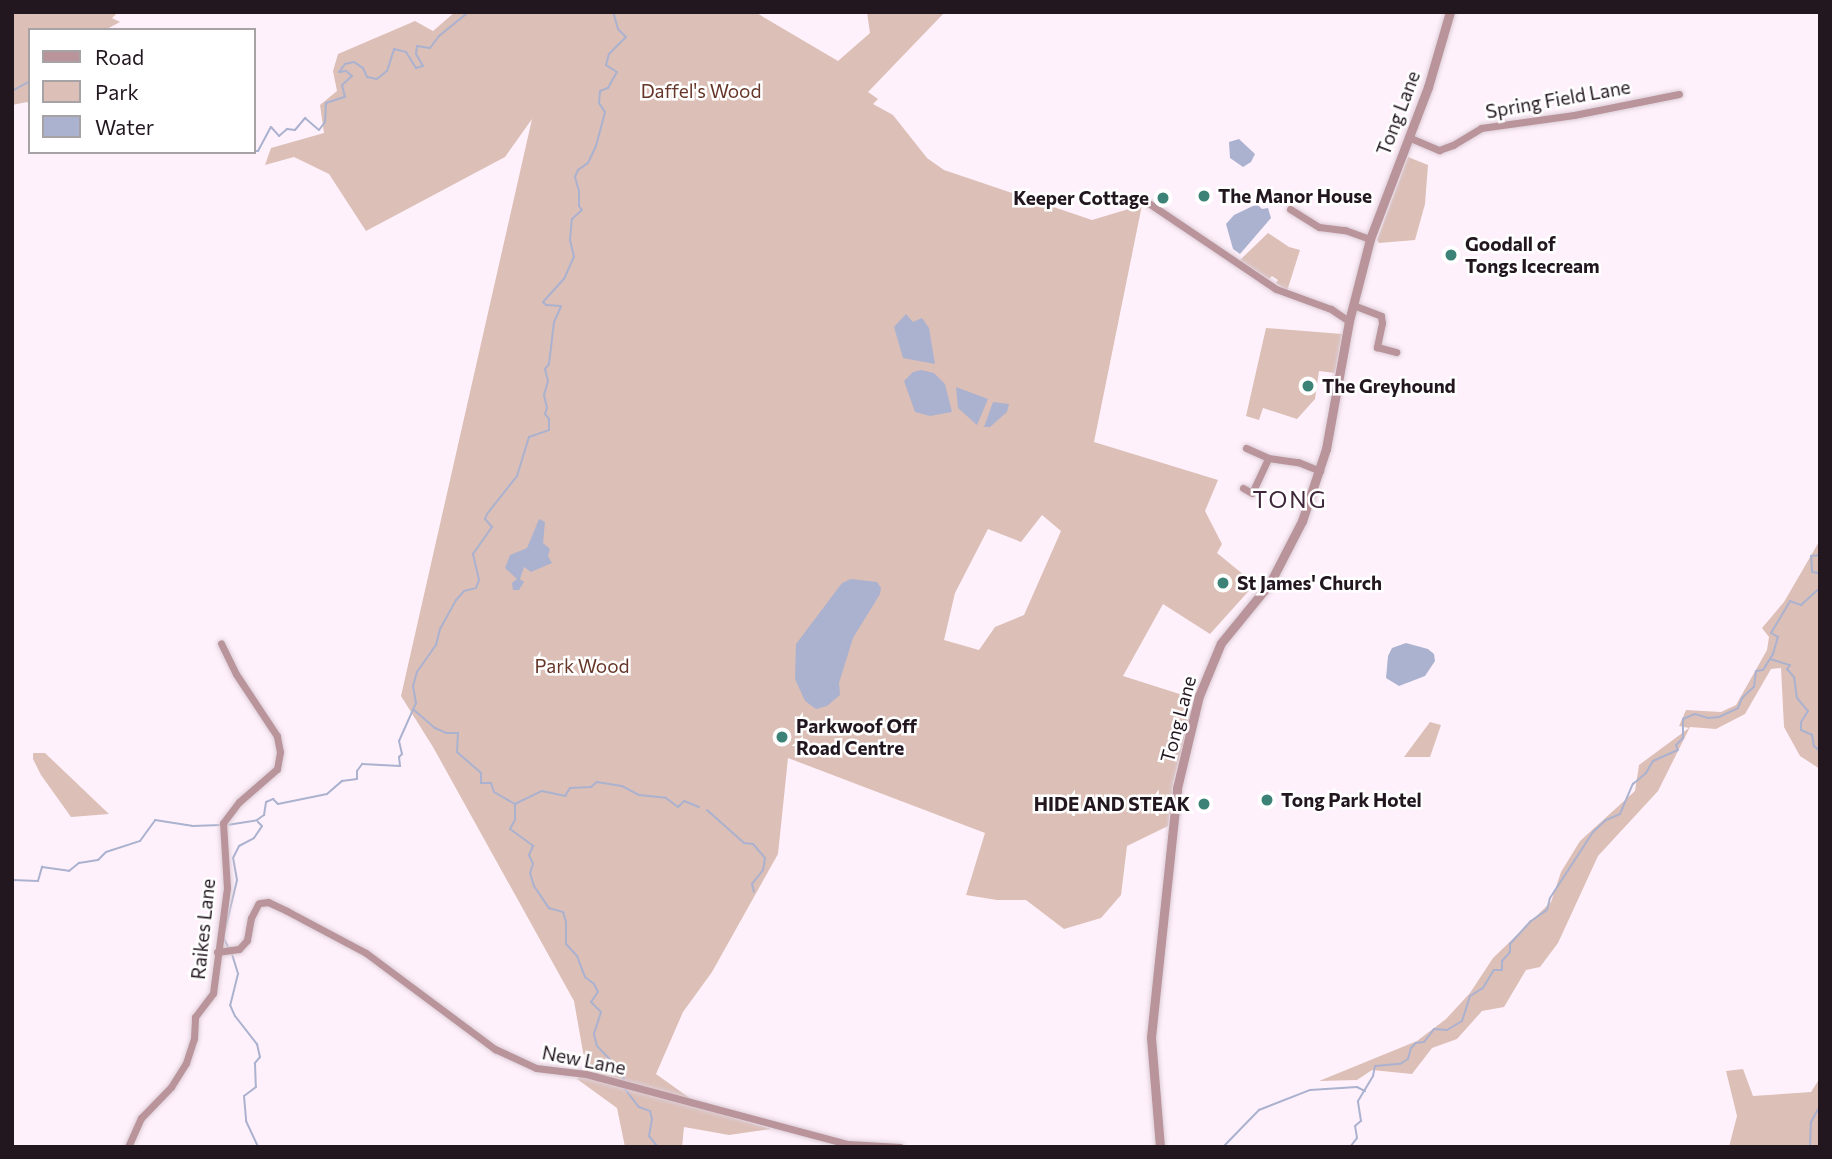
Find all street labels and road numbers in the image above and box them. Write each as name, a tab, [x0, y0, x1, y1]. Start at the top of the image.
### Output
street label: Tong Lane	[1371, 68, 1425, 158]
street label: Spring Field Lane	[1484, 75, 1632, 123]
street label: Tong Lane	[1156, 673, 1200, 765]
street label: Raikes Lane	[186, 877, 220, 981]
street label: New Lane	[540, 1041, 628, 1079]

